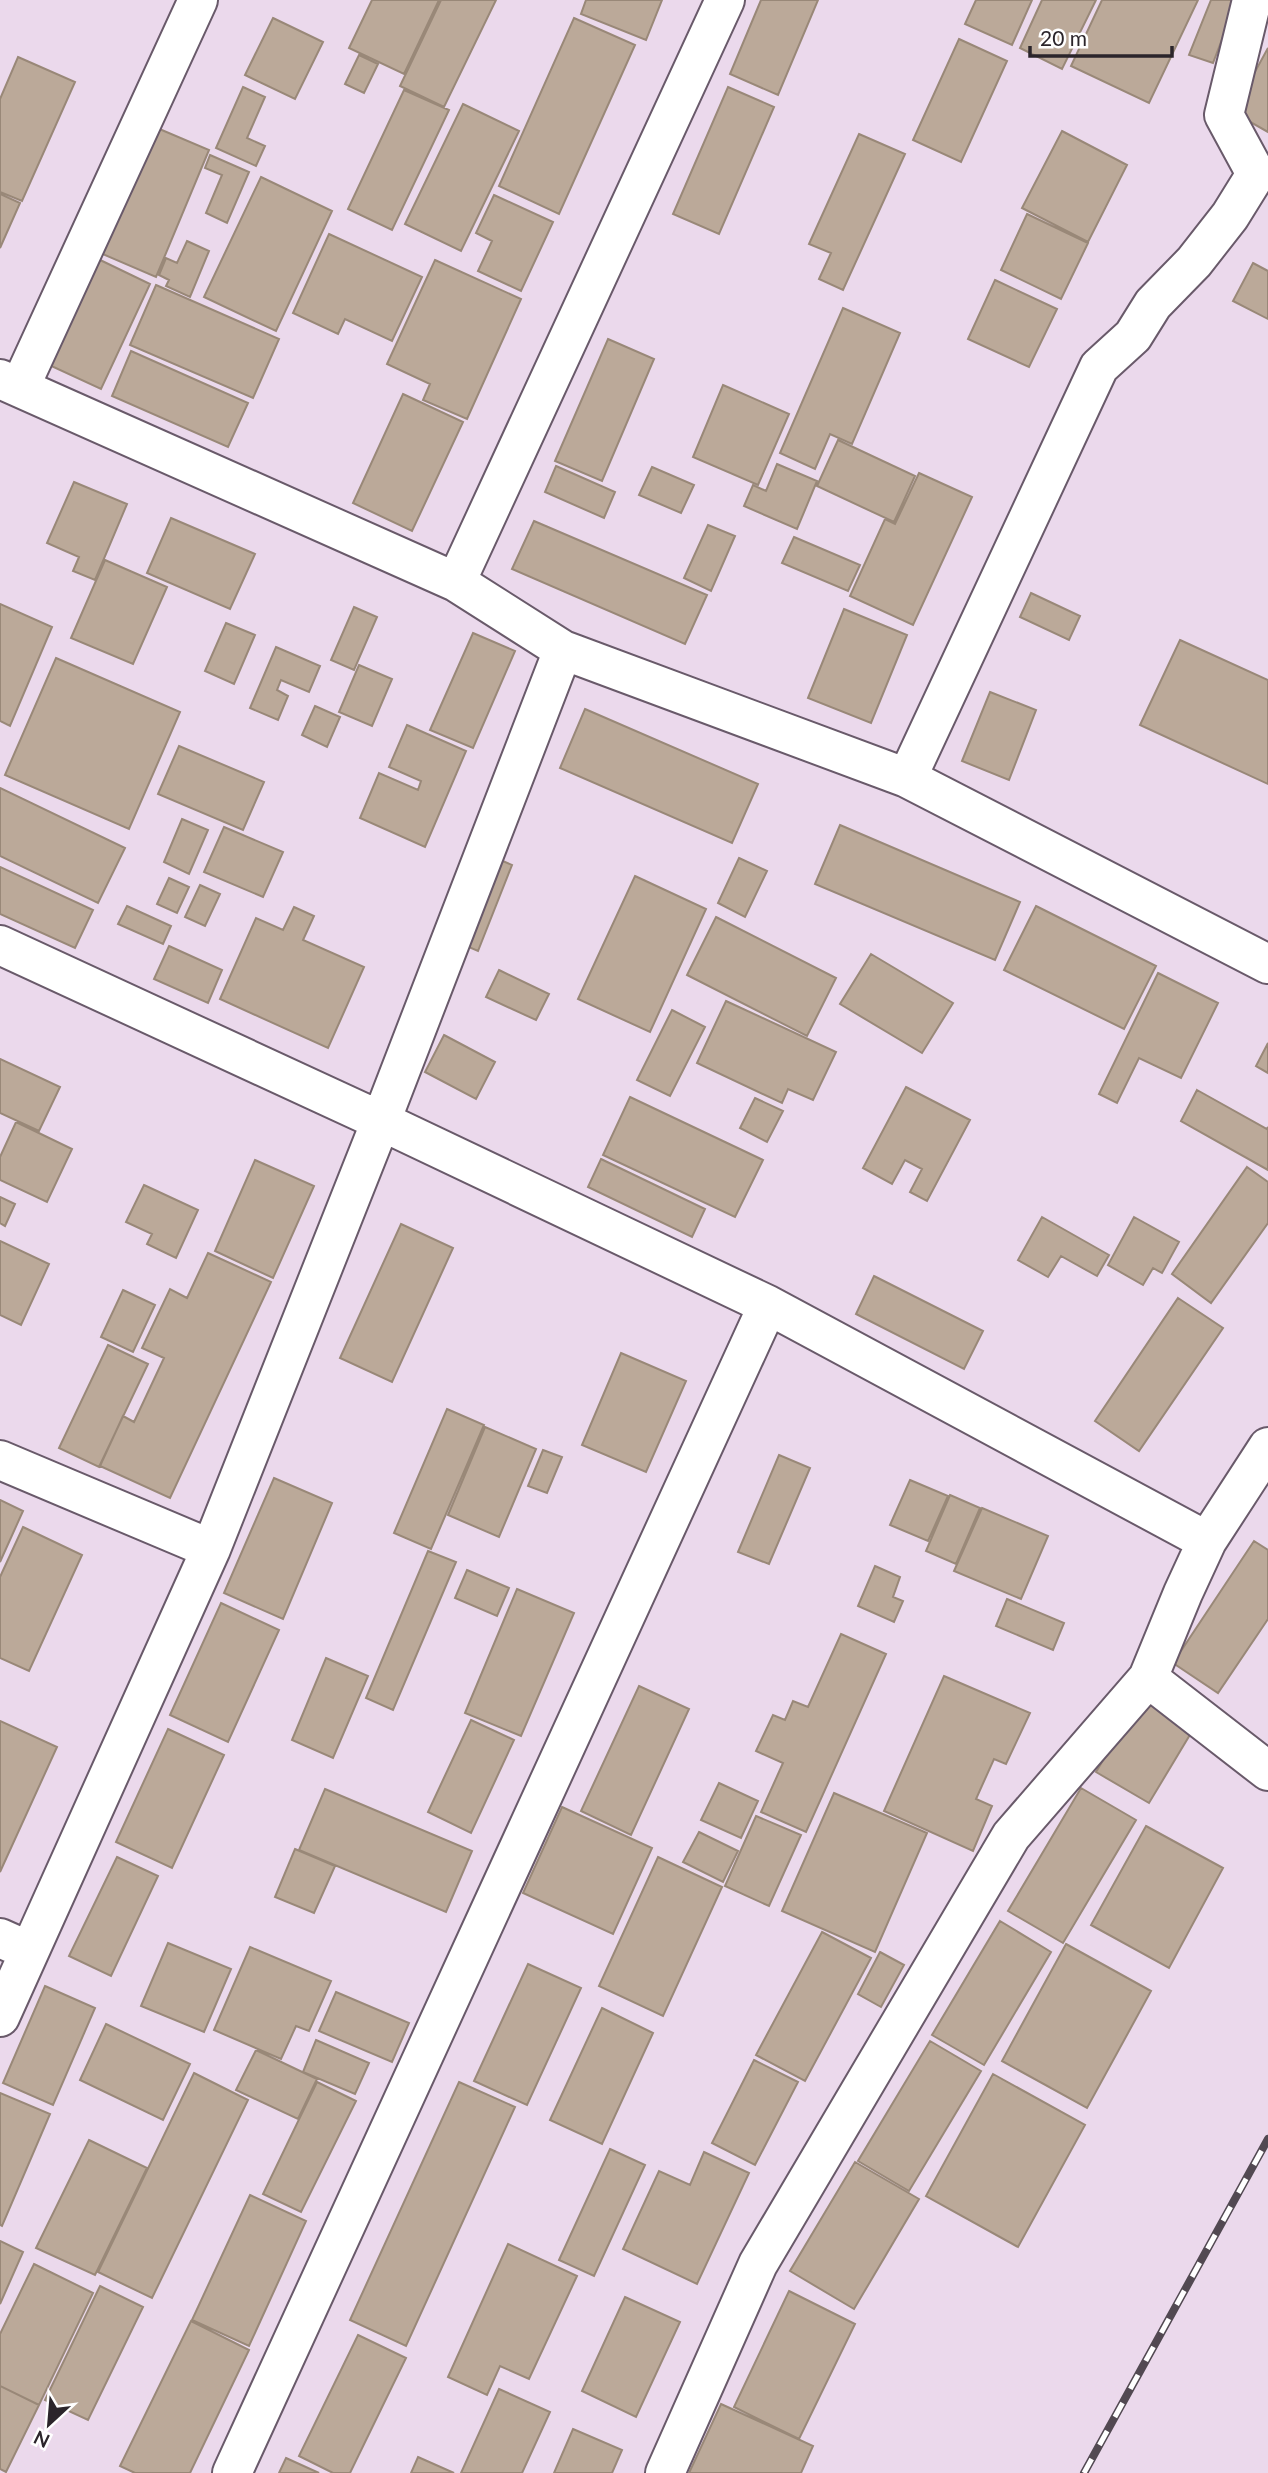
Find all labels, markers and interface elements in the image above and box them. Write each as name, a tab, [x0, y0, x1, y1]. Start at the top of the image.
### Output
scale bar	[1030, 14, 1172, 58]
text: 20 m	[1040, 25, 1087, 50]
north arrow	[14, 2389, 84, 2459]
text: N	[30, 2426, 53, 2453]

